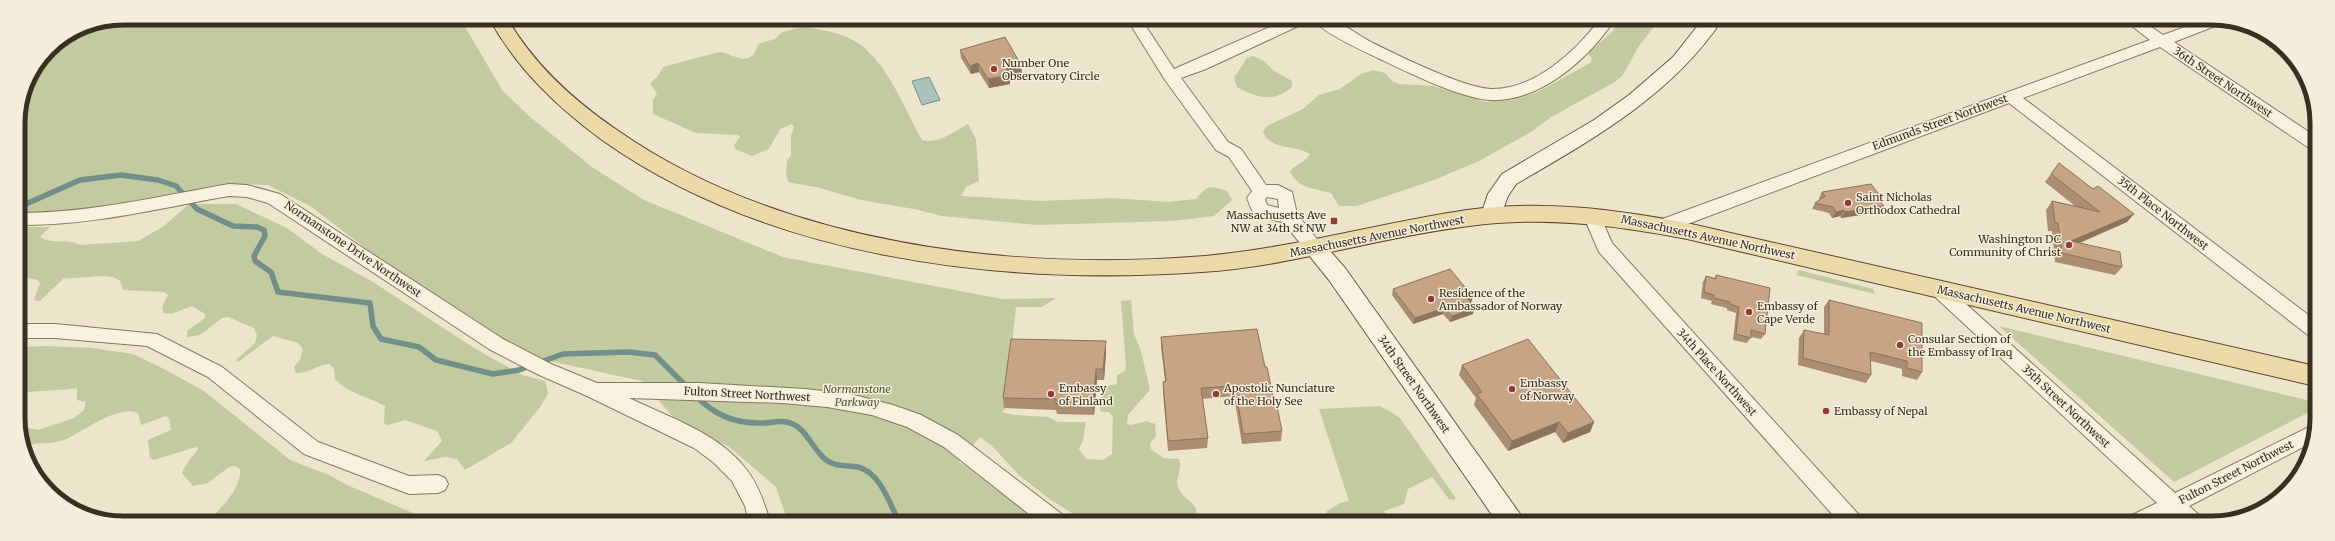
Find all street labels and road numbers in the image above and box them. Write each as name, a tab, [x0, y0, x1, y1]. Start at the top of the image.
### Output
street label: 36th Street Northwest	[2171, 44, 2276, 121]
street label: Edmunds Street Northwest	[1870, 91, 2010, 153]
street label: 35th Place Northwest	[2115, 173, 2212, 253]
street label: Normanstone Drive Northwest	[282, 198, 425, 301]
street label: Massachusetts Avenue Northwest	[1288, 212, 1466, 260]
street label: Massachusetts Avenue Northwest	[1620, 212, 1797, 262]
street label: Massachusetts Avenue Northwest	[1936, 282, 2113, 336]
street label: 34th Place Northwest	[1674, 325, 1760, 419]
street label: 34th Street Northwest	[1375, 332, 1454, 436]
street label: 35th Street Northwest	[2019, 361, 2114, 451]
street label: Fulton Street Northwest	[683, 384, 811, 404]
street label: Fulton Street Northwest	[2176, 437, 2296, 507]

